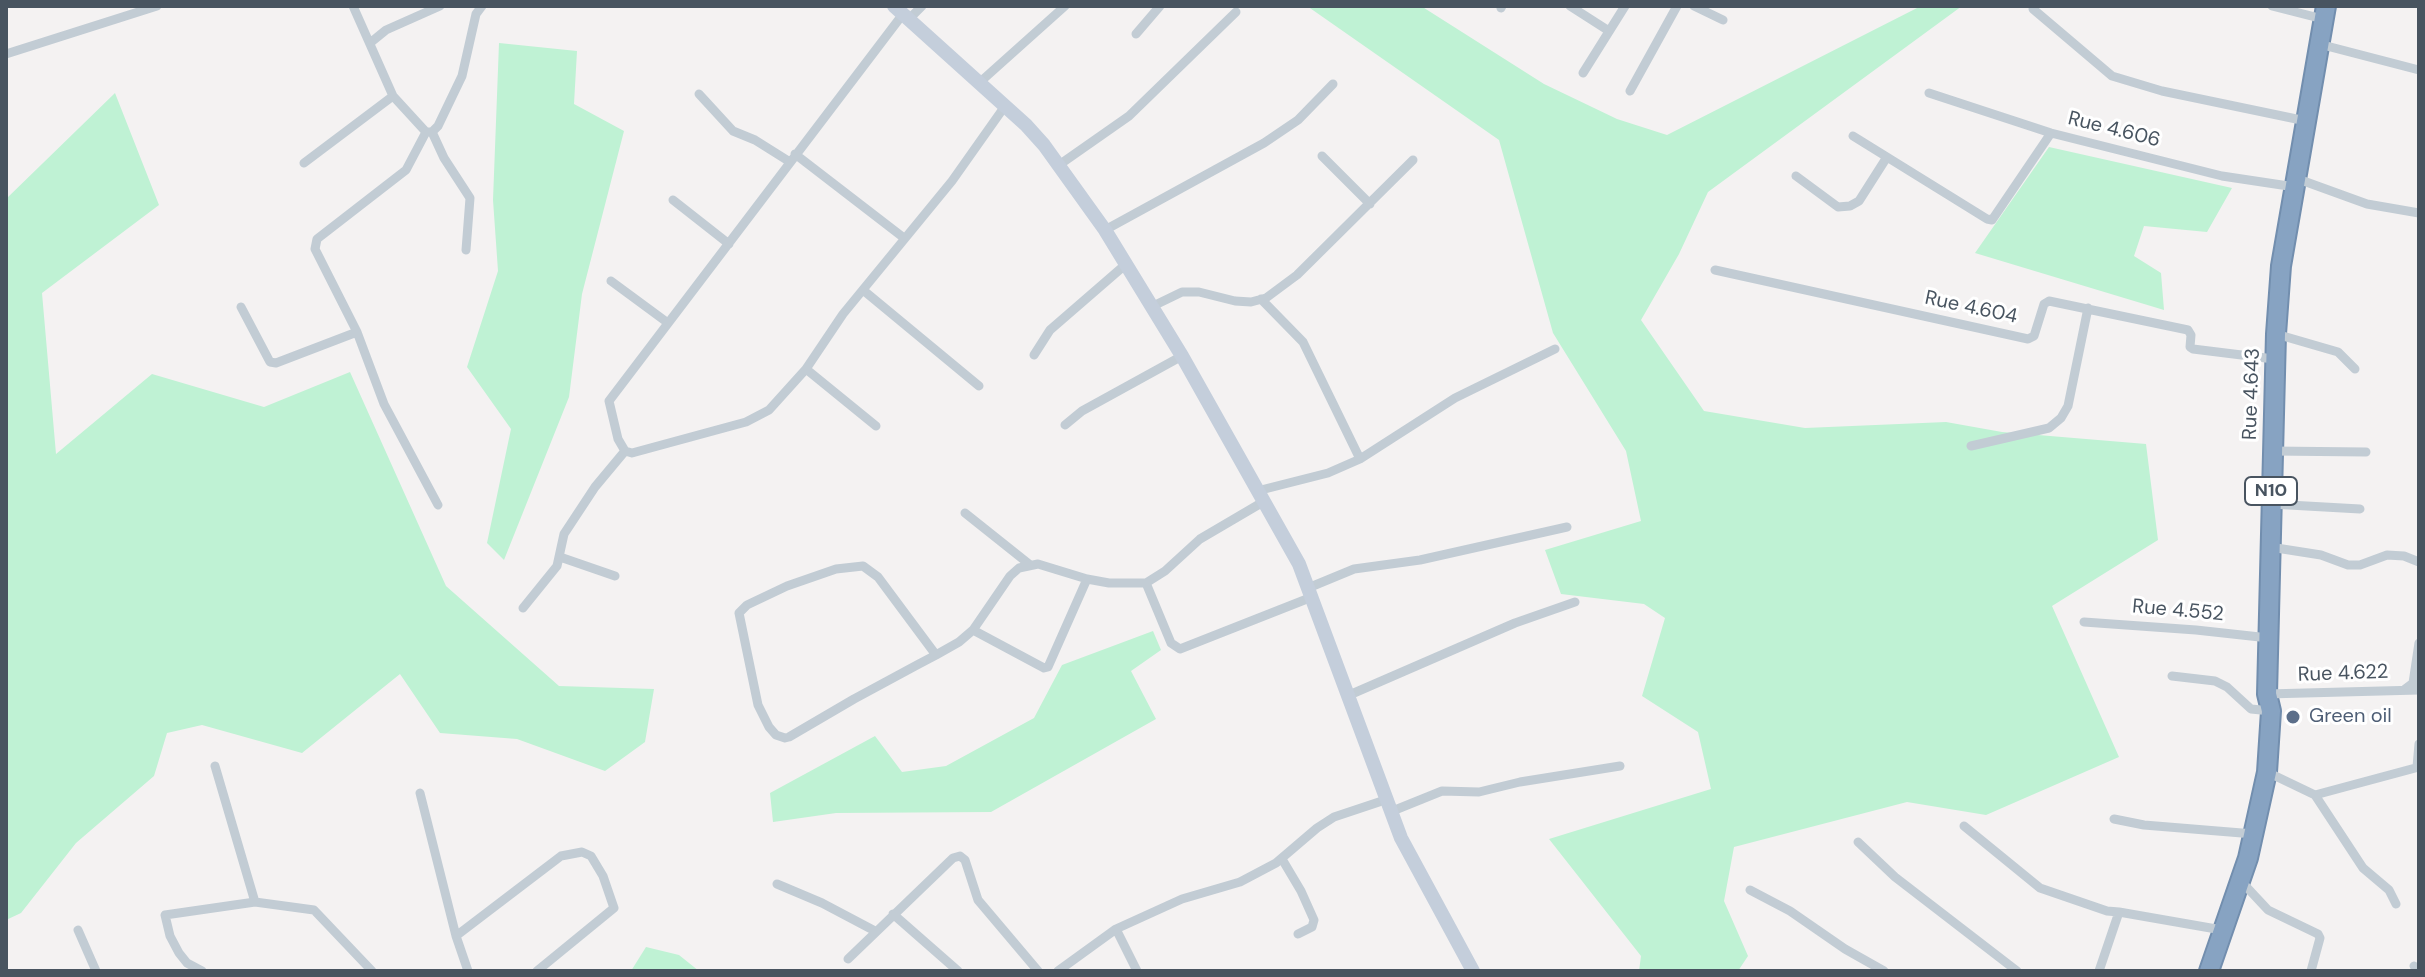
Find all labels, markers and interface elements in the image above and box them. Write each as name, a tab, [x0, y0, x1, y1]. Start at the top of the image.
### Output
street label: Rue 4.606	[2065, 107, 2163, 153]
street label: Rue 4.604	[1923, 287, 2019, 329]
street label: Rue 4.643	[2238, 348, 2266, 440]
road number: N10	[2245, 477, 2297, 505]
street label: Rue 4.552	[2131, 595, 2225, 627]
street label: Rue 4.622	[2297, 660, 2389, 688]
place label: Green oil	[2309, 705, 2392, 729]
marker: Green oil	[2284, 708, 2302, 726]

